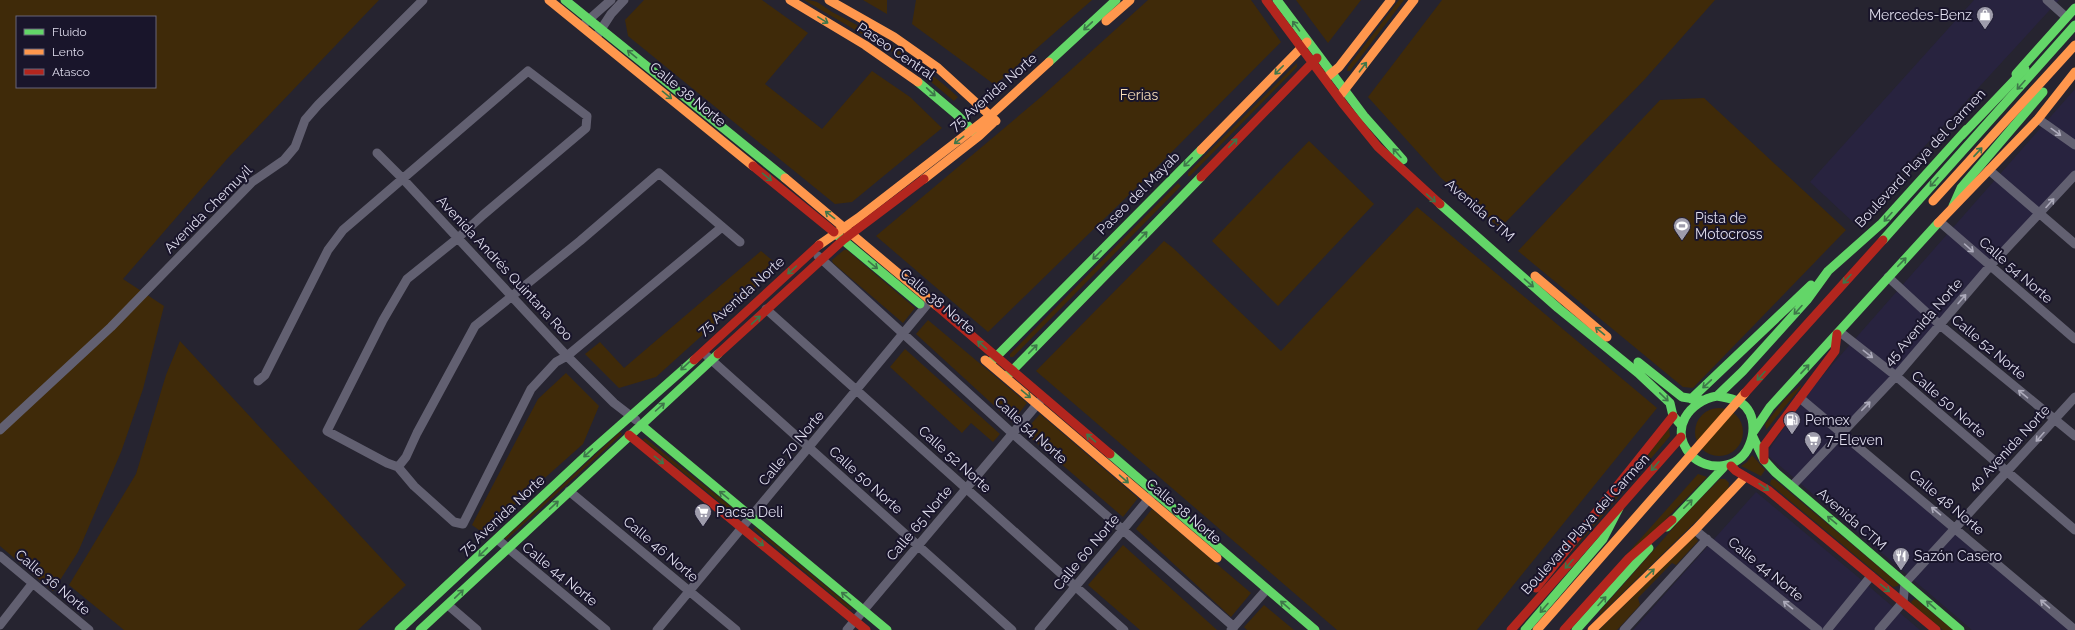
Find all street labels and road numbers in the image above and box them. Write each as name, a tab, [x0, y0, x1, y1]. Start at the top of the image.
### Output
street label: Paseo Central	[854, 19, 938, 83]
street label: 75 Avenida Norte	[946, 50, 1040, 134]
street label: Calle 38 Norte	[647, 59, 729, 129]
street label: Boulevard Playa del Carmen	[1852, 85, 1988, 231]
street label: Paseo del Mayab	[1093, 148, 1183, 238]
street label: Avenida Chemuyil	[161, 162, 255, 256]
street label: Avenida CTM	[1442, 176, 1518, 244]
street label: Avenida Andrés Quintana Roo	[434, 192, 576, 344]
street label: Calle 54 Norte	[1976, 234, 2056, 306]
street label: 75 Avenida Norte	[695, 253, 787, 339]
street label: Calle 38 Norte	[897, 265, 979, 337]
street label: 45 Avenida Norte	[1881, 275, 1965, 369]
street label: Calle 52 Norte	[1949, 311, 2029, 383]
street label: Calle 50 Norte	[1909, 367, 1989, 441]
street label: Calle 54 Norte	[991, 393, 1071, 467]
street label: 40 Avenida Norte	[1965, 402, 2053, 494]
street label: Calle 70 Norte	[755, 407, 827, 489]
street label: Calle 52 Norte	[916, 422, 994, 496]
street label: Calle 50 Norte	[826, 443, 906, 517]
street label: Boulevard Playa del Carmen	[1518, 450, 1652, 598]
street label: Calle 48 Norte	[1906, 466, 1988, 538]
street label: 75 Avenida Norte	[456, 472, 548, 558]
street label: Calle 38 Norte	[1143, 475, 1225, 547]
street label: Calle 65 Norte	[883, 482, 955, 564]
street label: Avenida CTM	[1814, 485, 1890, 553]
street label: Calle 60 Norte	[1050, 511, 1122, 593]
street label: Calle 46 Norte	[620, 513, 702, 585]
street label: Calle 44 Norte	[1725, 534, 1807, 604]
street label: Calle 44 Norte	[519, 539, 601, 609]
street label: Calle 36 Norte	[12, 546, 94, 618]

